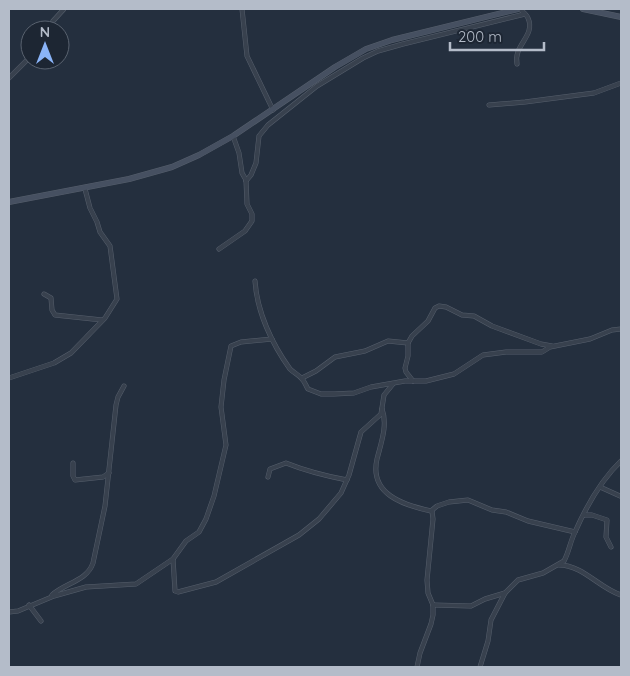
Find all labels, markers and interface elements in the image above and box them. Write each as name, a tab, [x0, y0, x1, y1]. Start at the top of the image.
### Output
north arrow	[20, 20, 70, 70]
scale bar	[450, 20, 544, 52]
text: N	[40, 23, 50, 41]
text: 200 m	[458, 27, 502, 46]

